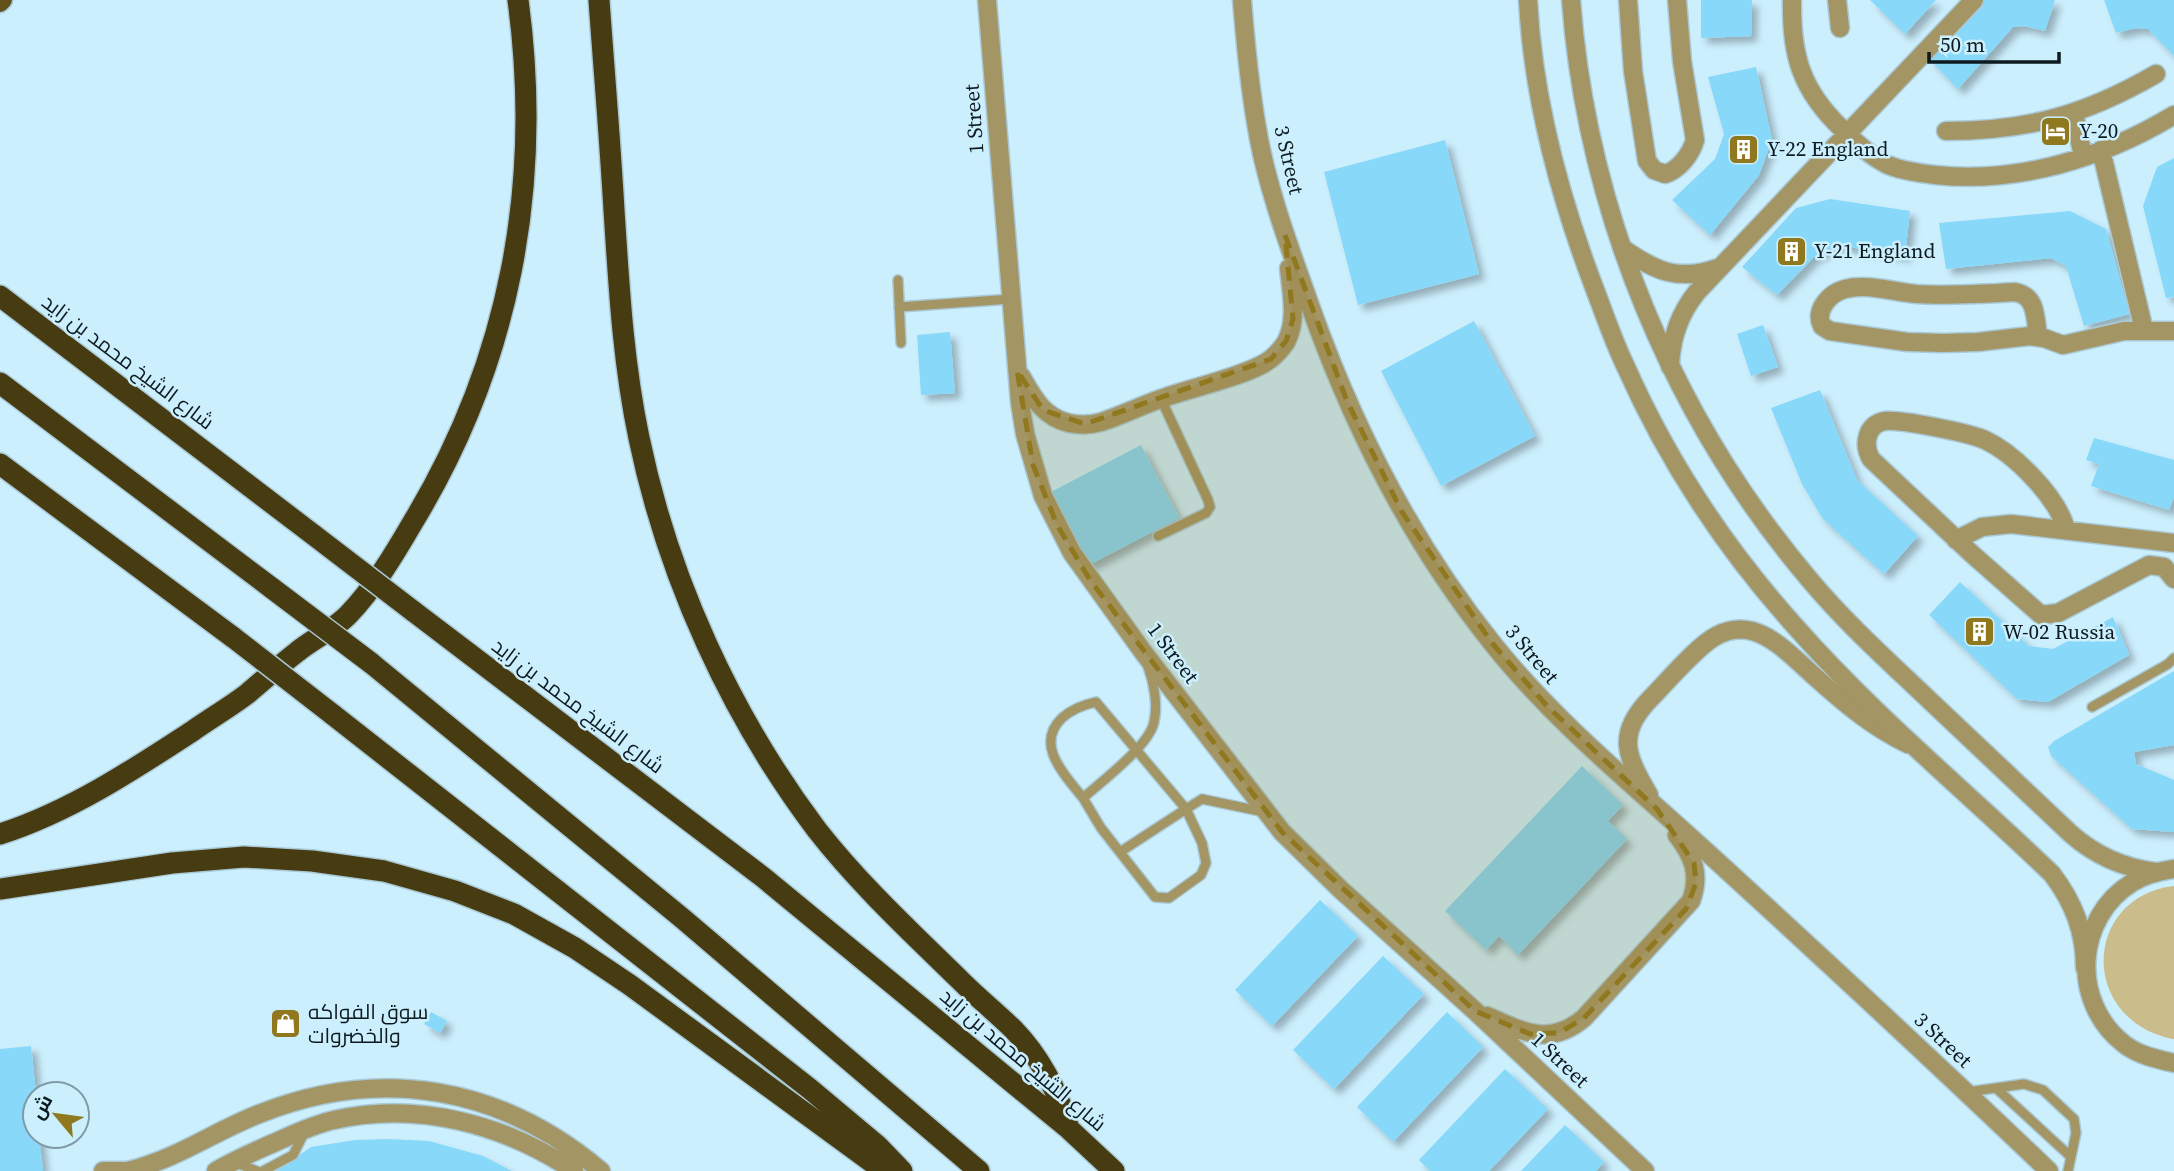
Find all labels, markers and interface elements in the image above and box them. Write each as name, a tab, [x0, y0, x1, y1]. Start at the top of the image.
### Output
scale bar	[1929, 21, 2058, 65]
text: 50 m	[1940, 30, 1985, 59]
street label: 1 Street	[957, 83, 990, 155]
hotel icon: Y-20	[2039, 114, 2073, 148]
place label: Y-20	[2079, 116, 2118, 145]
street label: 3 Street	[1268, 123, 1311, 197]
building icon: Y-22 England	[1727, 132, 1761, 166]
place label: Y-22 England	[1767, 134, 1888, 163]
building icon: Y-21 England	[1774, 234, 1808, 268]
place label: Y-21 England	[1814, 236, 1935, 265]
street label: شارع الشيخ محمد بن زايد	[36, 287, 220, 436]
building icon: W-02 Russia	[1963, 615, 1997, 649]
street label: 1 Street	[1141, 616, 1206, 689]
place label: W-02 Russia	[2003, 617, 2116, 646]
street label: 3 Street	[1499, 618, 1566, 690]
street label: شارع الشيخ محمد بن زايد	[486, 631, 670, 780]
street label: شارع الشيخ محمد بن زايد	[934, 981, 1113, 1138]
place label: سوق الفواكه والخضروات	[308, 997, 428, 1050]
street label: 3 Street	[1908, 1005, 1979, 1074]
shop icon: سوق الفواكه والخضروات	[268, 1007, 302, 1041]
street label: 1 Street	[1525, 1025, 1596, 1094]
north arrow	[21, 1080, 91, 1150]
text: ش	[24, 1090, 58, 1124]

